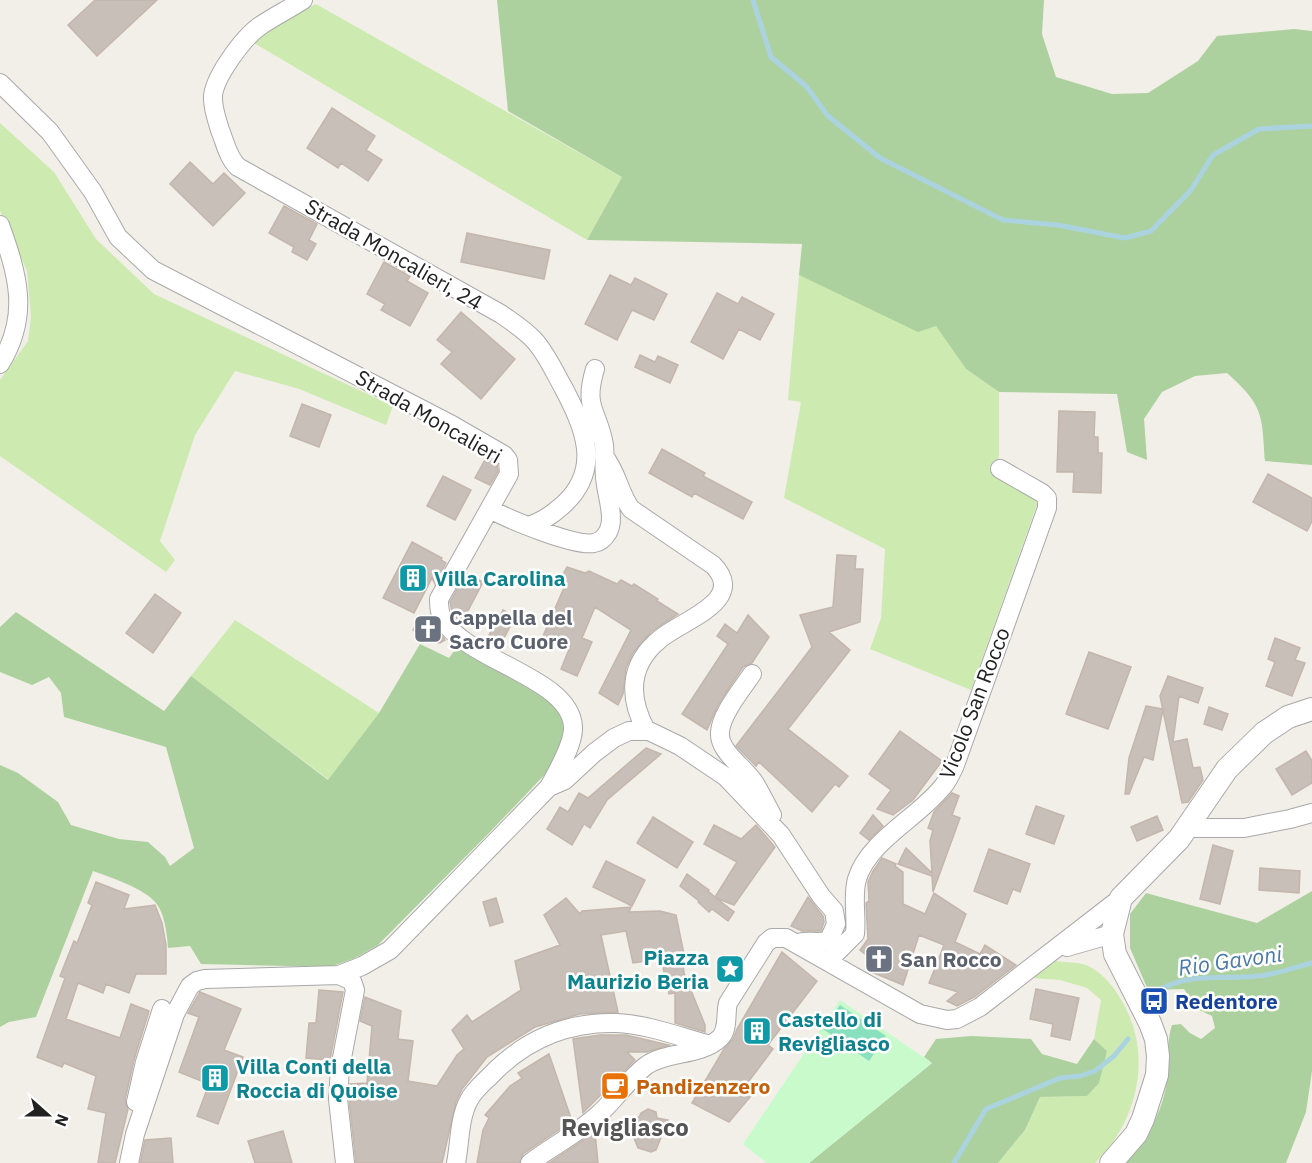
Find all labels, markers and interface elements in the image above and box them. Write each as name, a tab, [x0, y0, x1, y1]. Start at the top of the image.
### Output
street label: Strada Moncalieri, 24	[300, 192, 488, 316]
street label: Strada Moncalieri	[351, 363, 507, 469]
building icon: Villa Carolina	[397, 562, 429, 594]
place label: Villa Carolina	[434, 564, 566, 592]
place label: Cappella del Sacro Cuore	[449, 603, 572, 655]
church icon: Cappella del Sacro Cuore	[412, 613, 444, 645]
street label: Vicolo San Rocco	[932, 623, 1016, 783]
water label: Rio Gavoni	[1176, 938, 1284, 982]
place label: Piazza Maurizio Beria	[567, 943, 709, 995]
church icon: San Rocco	[863, 943, 895, 975]
place label: San Rocco	[900, 945, 1002, 973]
place icon: Piazza Maurizio Beria	[714, 953, 746, 985]
bus stop icon: Redentore	[1138, 985, 1170, 1017]
place label: Redentore	[1175, 987, 1278, 1015]
place label: Castello di Revigliasco	[778, 1005, 890, 1057]
building icon: Castello di Revigliasco	[741, 1015, 773, 1047]
place label: Villa Conti della Roccia di Quoise	[236, 1052, 398, 1104]
building icon: Villa Conti della Roccia di Quoise	[199, 1062, 231, 1094]
cafe icon: Pandizenzero	[599, 1070, 631, 1102]
place label: Pandizenzero	[636, 1072, 770, 1100]
north arrow	[18, 1085, 78, 1145]
text: N	[51, 1111, 73, 1129]
district label: Revigliasco	[561, 1111, 689, 1143]

